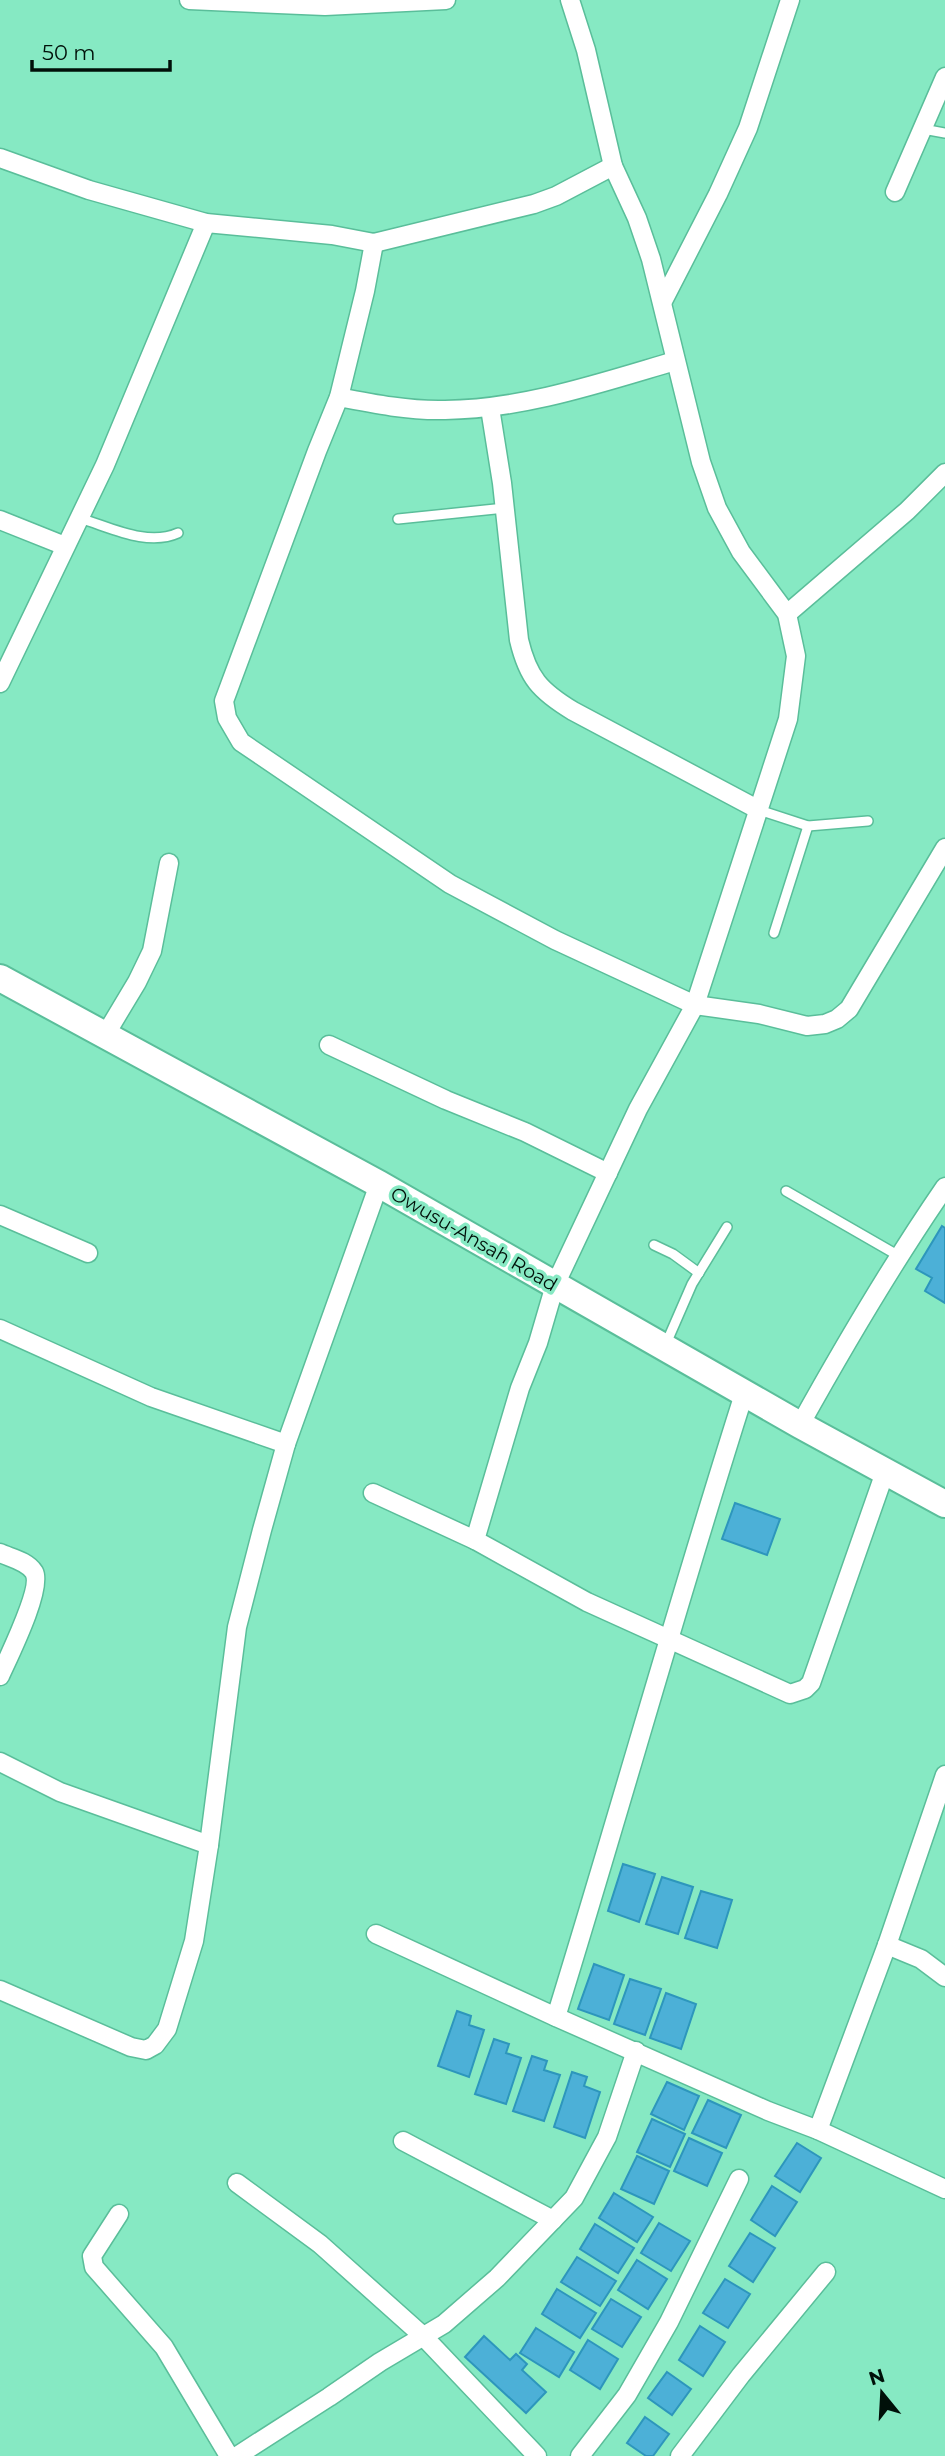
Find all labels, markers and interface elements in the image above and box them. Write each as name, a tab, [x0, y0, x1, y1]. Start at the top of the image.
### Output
scale bar	[32, 28, 170, 72]
text: 50 m	[42, 40, 96, 65]
street label: Owusu-Ansah Road	[386, 1182, 562, 1296]
north arrow	[847, 2358, 917, 2428]
text: N	[866, 2364, 888, 2391]

